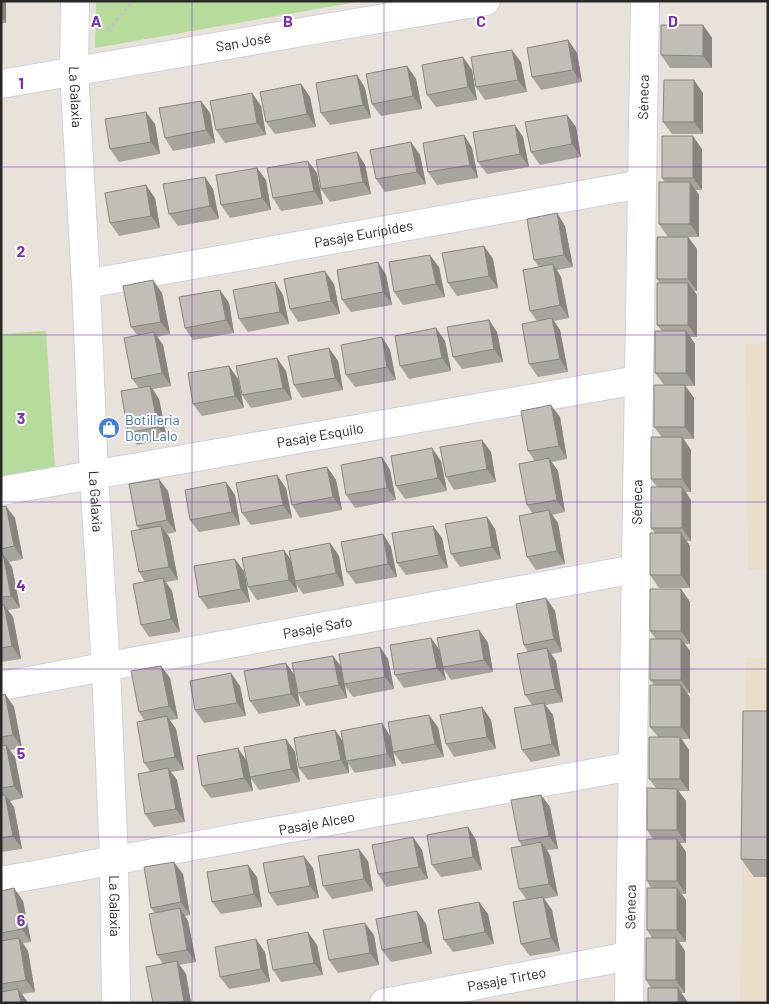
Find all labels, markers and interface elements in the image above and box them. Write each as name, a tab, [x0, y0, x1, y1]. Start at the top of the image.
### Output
text: A	[91, 11, 102, 30]
text: B	[283, 11, 293, 30]
text: C	[476, 11, 486, 30]
text: D	[668, 11, 678, 30]
street label: San José	[214, 29, 272, 55]
street label: La Galaxia	[66, 66, 86, 128]
text: 1	[18, 73, 24, 92]
street label: Séneca	[634, 74, 652, 120]
street label: Pasaje Eurípides	[313, 216, 415, 251]
text: 2	[17, 241, 26, 260]
text: 3	[17, 408, 25, 427]
place label: Botilleria Don Lalo	[125, 411, 180, 444]
shop icon: Botilleria Don Lalo	[97, 416, 121, 440]
street label: Pasaje Esquilo	[275, 419, 365, 451]
street label: La Galaxia	[86, 470, 107, 533]
street label: Séneca	[628, 479, 645, 525]
text: 4	[16, 575, 26, 594]
street label: Pasaje Safo	[281, 612, 354, 642]
text: 5	[17, 743, 26, 762]
street label: Pasaje Alceo	[277, 808, 356, 838]
street label: La Galaxia	[106, 875, 124, 937]
street label: Séneca	[621, 884, 639, 930]
text: 6	[17, 910, 26, 929]
street label: Pasaje Tirteo	[466, 963, 547, 995]

